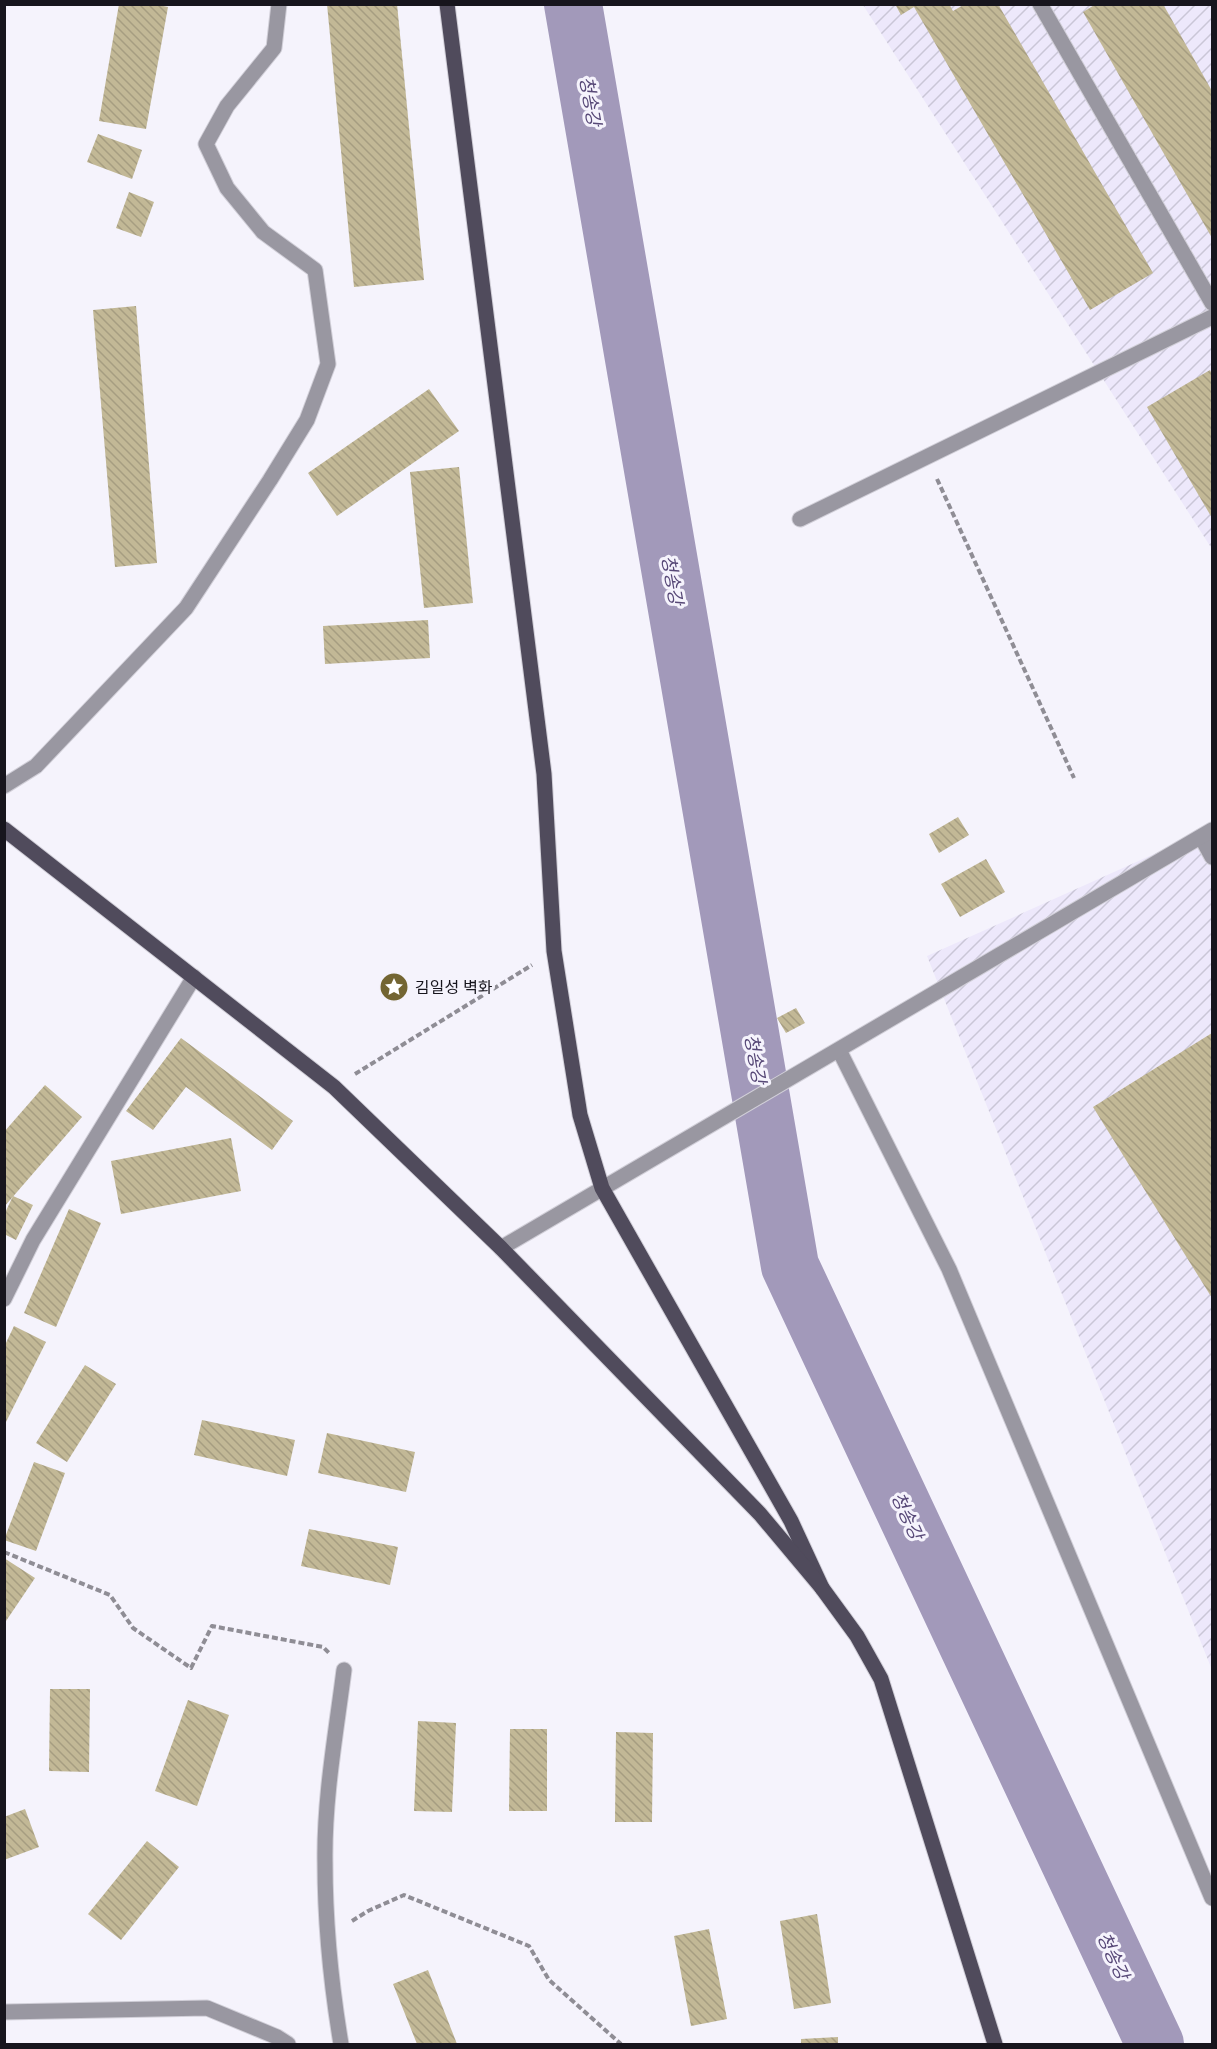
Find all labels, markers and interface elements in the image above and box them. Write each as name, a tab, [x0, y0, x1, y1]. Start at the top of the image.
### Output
water label: 청송강	[575, 75, 606, 130]
water label: 청송강	[657, 554, 688, 609]
place icon: 김일성 벽화	[378, 971, 410, 1003]
place label: 김일성 벽화	[415, 978, 493, 997]
water label: 청송강	[740, 1033, 771, 1088]
water label: 청송강	[887, 1489, 928, 1545]
water label: 청송강	[1093, 1929, 1134, 1985]

